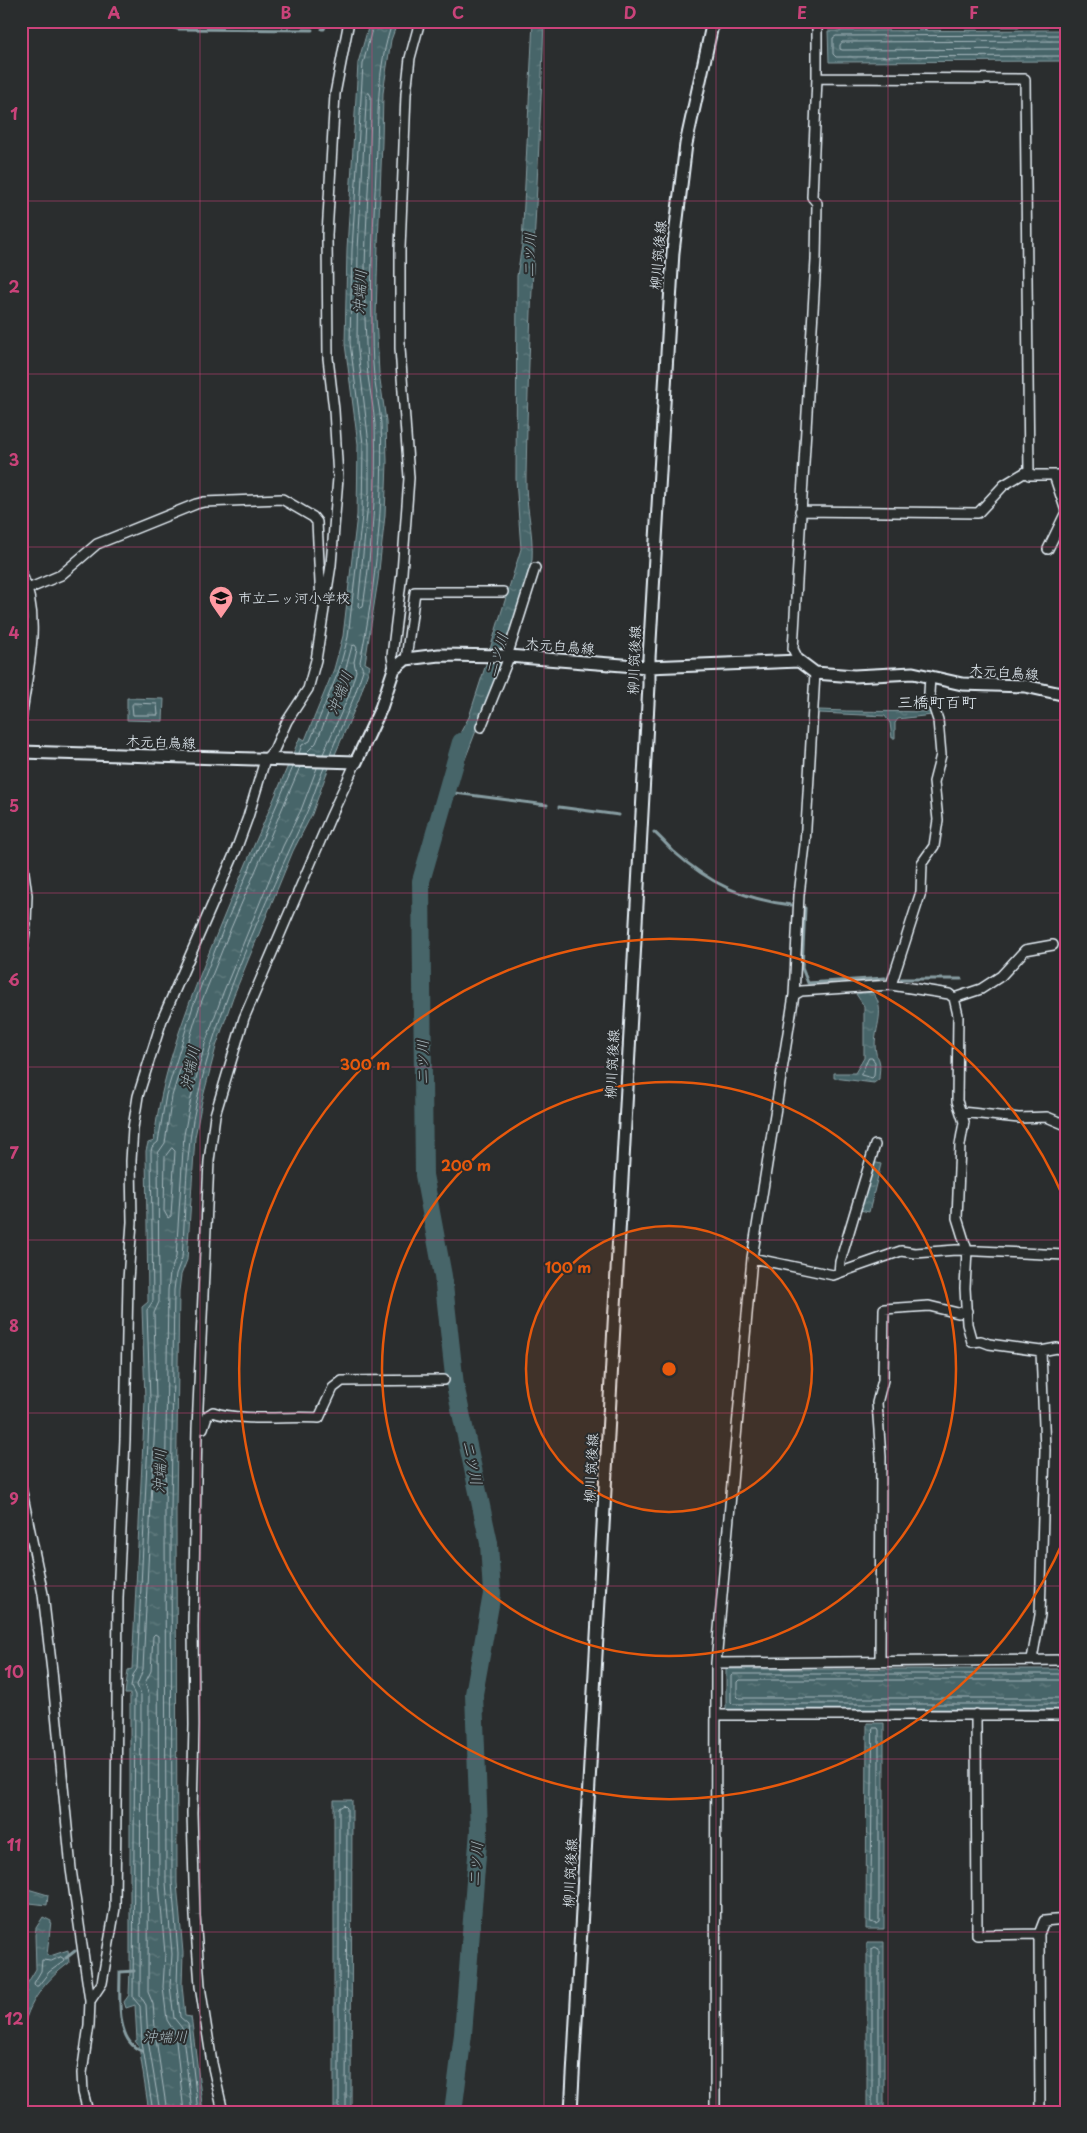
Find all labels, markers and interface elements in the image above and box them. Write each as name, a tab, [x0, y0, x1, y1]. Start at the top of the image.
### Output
text: A	[108, 0, 121, 24]
text: B	[281, 0, 292, 24]
text: C	[452, 0, 464, 24]
text: D	[624, 0, 636, 24]
text: E	[797, 0, 807, 24]
text: F	[969, 0, 979, 24]
text: 1	[10, 101, 18, 125]
street label: 柳川筑後線	[644, 219, 671, 291]
water label: 二ツ川	[516, 232, 541, 278]
water label: 沖端川	[346, 269, 371, 315]
text: 2	[8, 274, 20, 298]
text: 3	[9, 447, 19, 471]
school or university icon: 市立二ッ河小学校	[208, 585, 234, 619]
place label: 市立二ッ河小学校	[238, 587, 350, 608]
text: 4	[9, 620, 20, 644]
street label: 柳川筑後線	[622, 625, 645, 695]
water label: 二ツ川	[478, 630, 513, 679]
street label: 木元白鳥線	[524, 632, 596, 659]
street label: 木元白鳥線	[968, 659, 1040, 684]
water label: 沖端川	[320, 667, 357, 718]
district label: 三橋町百町	[897, 689, 977, 713]
street label: 木元白鳥線	[126, 730, 196, 753]
text: 5	[9, 793, 19, 817]
text: 6	[8, 967, 20, 991]
street label: 柳川筑後線	[599, 1028, 624, 1099]
water label: 二ツ川	[410, 1039, 433, 1085]
water label: 沖端川	[173, 1043, 204, 1092]
text: 300 m	[340, 1052, 390, 1075]
text: 7	[9, 1140, 19, 1164]
text: 200 m	[441, 1153, 491, 1176]
text: 100 m	[545, 1255, 591, 1278]
text: 8	[9, 1313, 19, 1337]
centre of rings	[660, 1360, 678, 1378]
street label: 柳川筑後線	[578, 1432, 603, 1503]
water label: 二ツ川	[458, 1438, 489, 1487]
water label: 沖端川	[146, 1448, 171, 1494]
text: 9	[9, 1486, 19, 1510]
text: 10	[4, 1659, 24, 1683]
text: 11	[7, 1832, 21, 1856]
street label: 柳川筑後線	[557, 1837, 582, 1908]
water label: 二ツ川	[461, 1841, 488, 1887]
text: 12	[5, 2006, 23, 2030]
water label: 沖端川	[142, 2024, 188, 2047]

